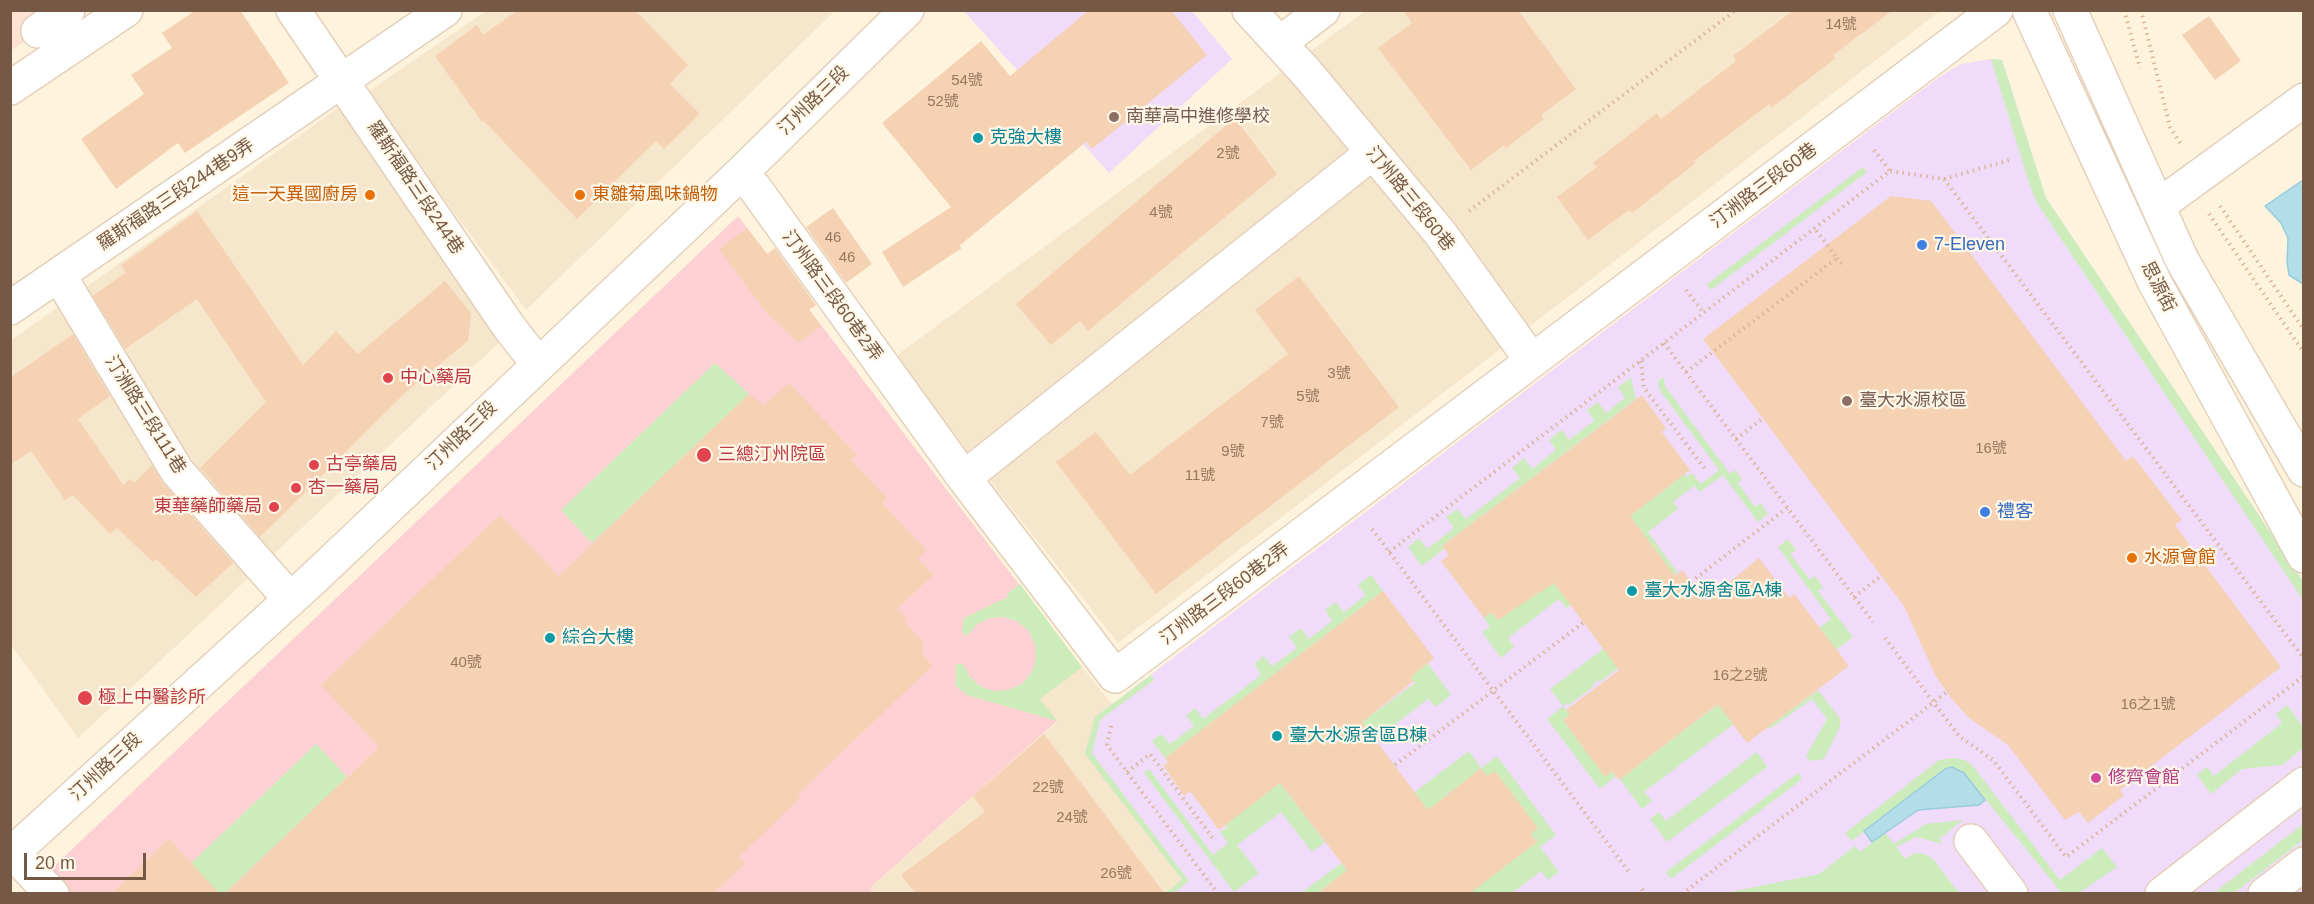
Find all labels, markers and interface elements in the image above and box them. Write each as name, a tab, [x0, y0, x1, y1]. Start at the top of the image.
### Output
house number: 14號	[1825, 16, 1857, 34]
street label: 汀州路三段	[774, 62, 854, 140]
house number: 54號	[951, 72, 983, 90]
house number: 52號	[927, 93, 959, 111]
place label: 南華高中進修學校	[1126, 106, 1270, 128]
marker: 南華高中進修學校	[1107, 110, 1121, 124]
street label: 羅斯福路三段244巷	[362, 117, 468, 259]
place label: 克強大樓	[990, 127, 1062, 149]
marker: 克強大樓	[971, 131, 985, 145]
street label: 羅斯福路三段244巷9弄	[94, 135, 258, 255]
street label: 汀洲路三段60巷	[1706, 139, 1822, 233]
street label: 汀州路三段60巷	[1361, 142, 1459, 256]
house number: 2號	[1216, 145, 1240, 163]
place label: 這一天異國廚房	[232, 184, 358, 206]
place label: 東雛菊風味鍋物	[592, 184, 718, 206]
marker: 這一天異國廚房	[363, 188, 377, 202]
marker: 東雛菊風味鍋物	[573, 188, 587, 202]
house number: 4號	[1149, 204, 1173, 222]
street label: 汀州路三段60巷2弄	[777, 227, 887, 365]
house number: 46	[825, 229, 841, 247]
place label: 7-Eleven	[1934, 234, 2005, 256]
marker: 7-Eleven	[1915, 238, 1929, 252]
house number: 46	[839, 249, 855, 267]
street label: 思源街	[2136, 258, 2180, 316]
street label: 汀洲路三段111巷	[100, 352, 190, 478]
house number: 3號	[1327, 365, 1351, 383]
place label: 中心藥局	[400, 367, 472, 389]
marker: 中心藥局	[381, 371, 395, 385]
house number: 5號	[1296, 388, 1320, 406]
place label: 臺大水源校區	[1859, 390, 1967, 412]
marker: 臺大水源校區	[1840, 394, 1854, 408]
street label: 汀州路三段	[422, 397, 502, 475]
house number: 7號	[1260, 414, 1284, 432]
house number: 16號	[1975, 440, 2007, 458]
house number: 9號	[1221, 443, 1245, 461]
place label: 三總汀州院區	[718, 444, 826, 466]
marker: 三總汀州院區	[695, 446, 713, 464]
place label: 古亭藥局	[326, 454, 398, 476]
marker: 古亭藥局	[307, 458, 321, 472]
house number: 11號	[1185, 467, 1215, 485]
place label: 杏一藥局	[308, 477, 380, 499]
marker: 杏一藥局	[289, 481, 303, 495]
place label: 東華藥師藥局	[154, 496, 262, 518]
marker: 東華藥師藥局	[267, 500, 281, 514]
place label: 禮客	[1997, 501, 2033, 523]
marker: 禮客	[1978, 505, 1992, 519]
street label: 汀州路三段60巷2弄	[1156, 538, 1294, 650]
place label: 水源會館	[2144, 547, 2216, 569]
marker: 水源會館	[2125, 551, 2139, 565]
place label: 臺大水源舍區A棟	[1644, 580, 1782, 602]
marker: 臺大水源舍區A棟	[1625, 584, 1639, 598]
place label: 綜合大樓	[562, 627, 634, 649]
marker: 綜合大樓	[543, 631, 557, 645]
house number: 40號	[450, 654, 482, 672]
house number: 16之2號	[1712, 667, 1768, 685]
place label: 極上中醫診所	[98, 687, 206, 709]
marker: 極上中醫診所	[76, 689, 94, 707]
house number: 16之1號	[2120, 696, 2176, 714]
place label: 臺大水源舍區B棟	[1289, 725, 1427, 747]
street label: 汀州路三段	[66, 728, 146, 806]
marker: 臺大水源舍區B棟	[1270, 729, 1284, 743]
place label: 修齊會館	[2108, 767, 2180, 789]
marker: 修齊會館	[2089, 771, 2103, 785]
house number: 22號	[1032, 779, 1064, 797]
house number: 24號	[1056, 809, 1088, 827]
scale bar	[27, 841, 148, 879]
text: 20 m	[35, 853, 75, 873]
house number: 26號	[1100, 865, 1132, 883]

